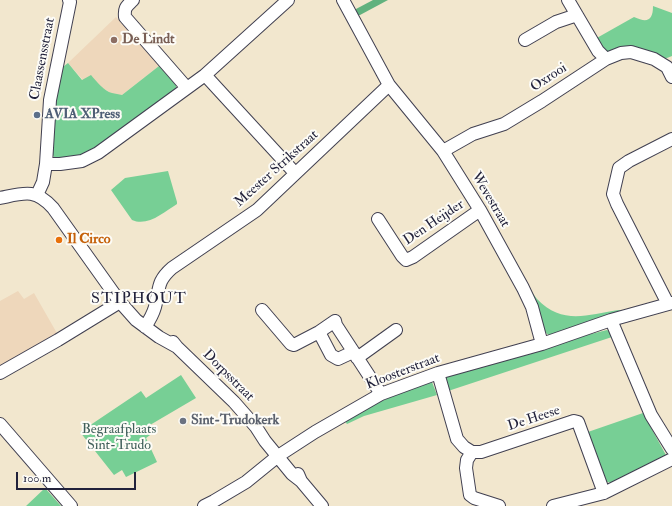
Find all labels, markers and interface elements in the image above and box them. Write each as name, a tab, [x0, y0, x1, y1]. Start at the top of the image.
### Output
street label: Claassensstraat	[27, 16, 59, 102]
place label: De Lindt	[122, 32, 175, 48]
marker: De Lindt	[109, 35, 119, 45]
street label: Oxrooi	[528, 60, 570, 96]
place label: AVIA XPress	[45, 107, 120, 123]
marker: AVIA XPress	[32, 110, 42, 120]
street label: Meester Strikstraat	[232, 127, 322, 211]
street label: Wevestraat	[467, 169, 513, 231]
street label: Den Heijder	[401, 197, 467, 249]
place label: Il Circo	[67, 232, 111, 248]
marker: Il Circo	[54, 235, 64, 245]
district label: STIPHOUT	[91, 290, 187, 310]
street label: Dorpsstraat	[199, 347, 257, 405]
street label: Kloosterstraat	[364, 350, 442, 394]
street label: De Heese	[506, 403, 562, 435]
place label: Sint-Trudokerk	[191, 413, 279, 429]
marker: Sint-Trudokerk	[178, 416, 188, 426]
park label: Begraafplaats Sint-Trudo	[82, 422, 156, 454]
scale bar	[18, 464, 138, 490]
text: 100 m	[23, 471, 51, 486]

